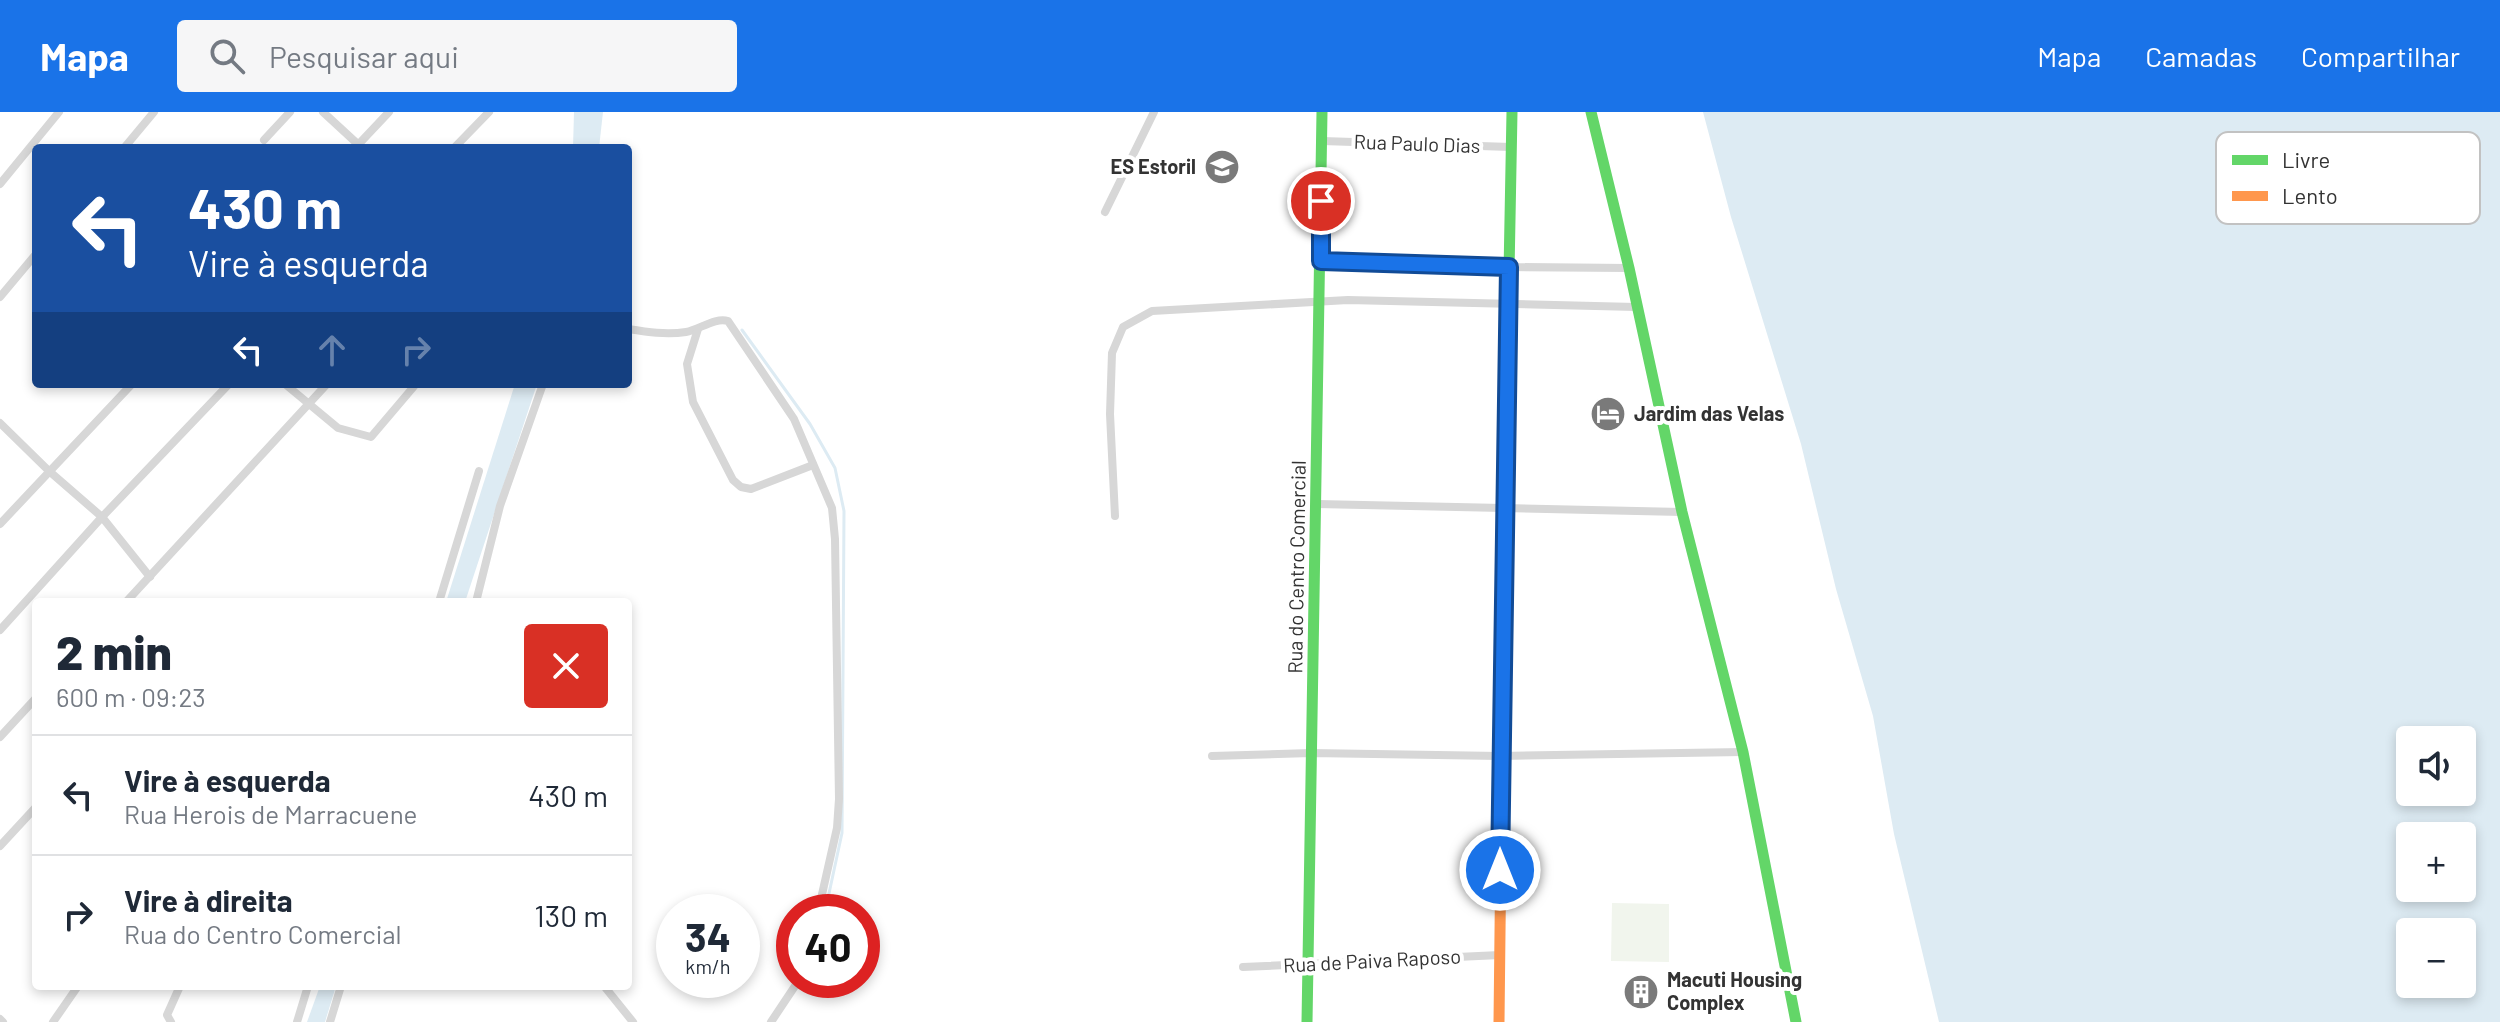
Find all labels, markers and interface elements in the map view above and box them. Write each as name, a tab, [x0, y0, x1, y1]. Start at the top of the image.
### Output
search box	[177, 20, 737, 92]
text: Mapa	[40, 33, 129, 79]
icon: search	[205, 34, 249, 78]
text: Pesquisar aqui	[269, 38, 459, 74]
text: Mapa	[2037, 39, 2101, 73]
text: Camadas	[2145, 39, 2257, 73]
text: Compartilhar	[2301, 39, 2460, 73]
street label: Rua Paulo Dias	[1353, 129, 1481, 157]
legend	[2216, 132, 2480, 224]
text: Livre	[2282, 146, 2330, 172]
school or university icon: ES Estoril	[1203, 148, 1241, 186]
place label: ES Estoril	[1110, 154, 1196, 178]
pin	[1287, 167, 1355, 235]
text: 430 m	[188, 173, 342, 240]
icon: left	[56, 176, 160, 280]
icon: arrive	[1299, 179, 1343, 223]
text: Lento	[2282, 182, 2338, 208]
text: Vire à esquerda	[188, 241, 429, 284]
icon: left	[226, 328, 270, 372]
icon: ahead	[310, 328, 354, 372]
icon: right	[394, 328, 438, 372]
hotel icon: Jardim das Velas	[1589, 395, 1627, 433]
place label: Jardim das Velas	[1634, 401, 1784, 425]
street label: Rua do Centro Comercial	[1282, 460, 1310, 674]
text: 2 min	[56, 622, 172, 680]
button: close	[524, 624, 608, 708]
text: 600 m · 09:23	[56, 681, 206, 712]
map controls	[2396, 726, 2476, 998]
button: sound	[2396, 726, 2476, 806]
text: Vire à esquerda	[124, 762, 331, 798]
icon: left	[56, 773, 100, 817]
text: 430 m	[528, 777, 608, 813]
text: Rua Herois de Marracuene	[124, 798, 417, 829]
button: +	[2396, 822, 2476, 902]
position arrow	[1458, 828, 1542, 912]
text: Vire à direita	[124, 882, 293, 918]
icon: right	[56, 893, 100, 937]
speed limit sign: 40	[776, 894, 880, 998]
text: 130 m	[534, 897, 608, 933]
text: 34	[685, 912, 731, 960]
text: Rua do Centro Comercial	[124, 918, 402, 949]
button: −	[2396, 918, 2476, 998]
street label: Rua de Paiva Raposo	[1282, 943, 1462, 977]
text: km/h	[685, 954, 731, 978]
place label: Macuti Housing Complex	[1667, 967, 1802, 1014]
building icon: Macuti Housing Complex	[1622, 973, 1660, 1011]

